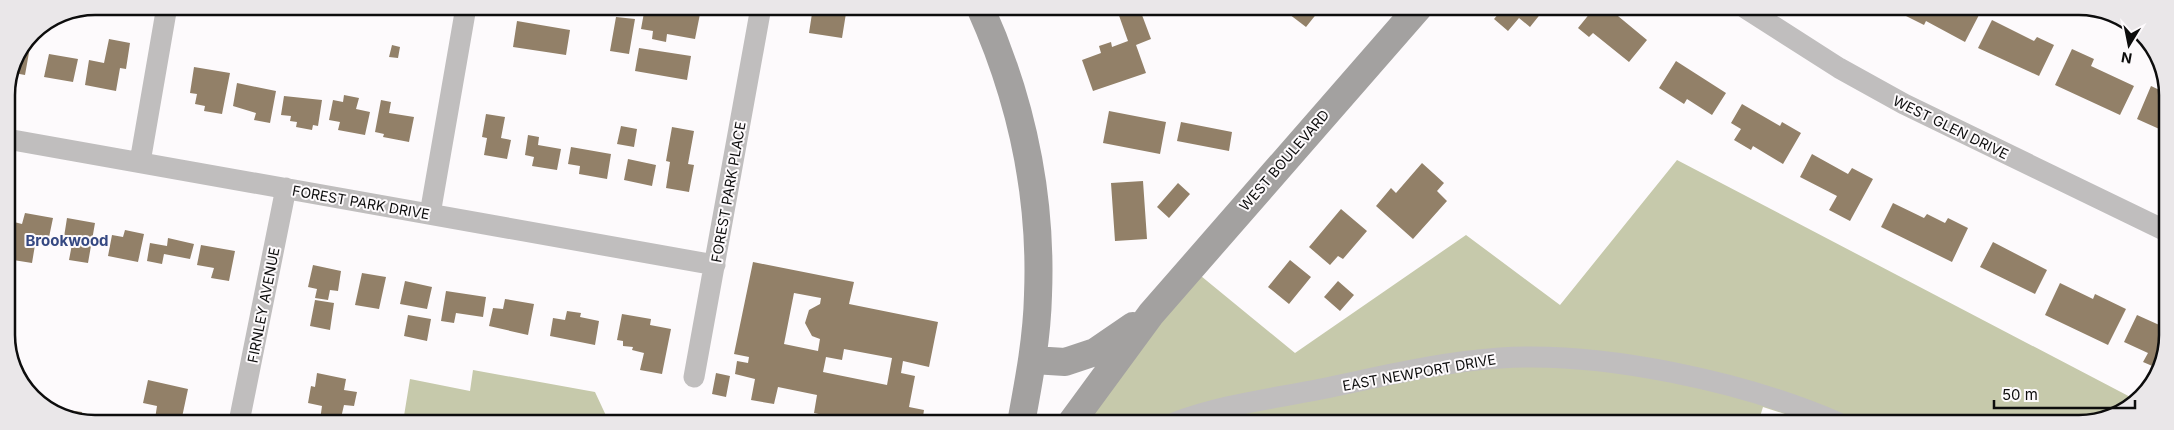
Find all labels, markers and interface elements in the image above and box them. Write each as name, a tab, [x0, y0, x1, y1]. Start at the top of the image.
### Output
north arrow	[2104, 20, 2154, 70]
text: N	[2120, 49, 2133, 68]
street label: WEST GLEN DRIVE	[1890, 92, 2012, 162]
street label: WEST BOULEVARD	[1236, 106, 1332, 214]
street label: FOREST PARK PLACE	[707, 120, 749, 264]
street label: FOREST PARK DRIVE	[291, 182, 431, 222]
district label: Brookwood	[25, 231, 109, 250]
street label: FIRNLEY AVENUE	[243, 246, 283, 364]
street label: EAST NEWPORT DRIVE	[1341, 350, 1497, 394]
scale bar	[1994, 378, 2135, 410]
text: 50 m	[2002, 385, 2038, 404]

